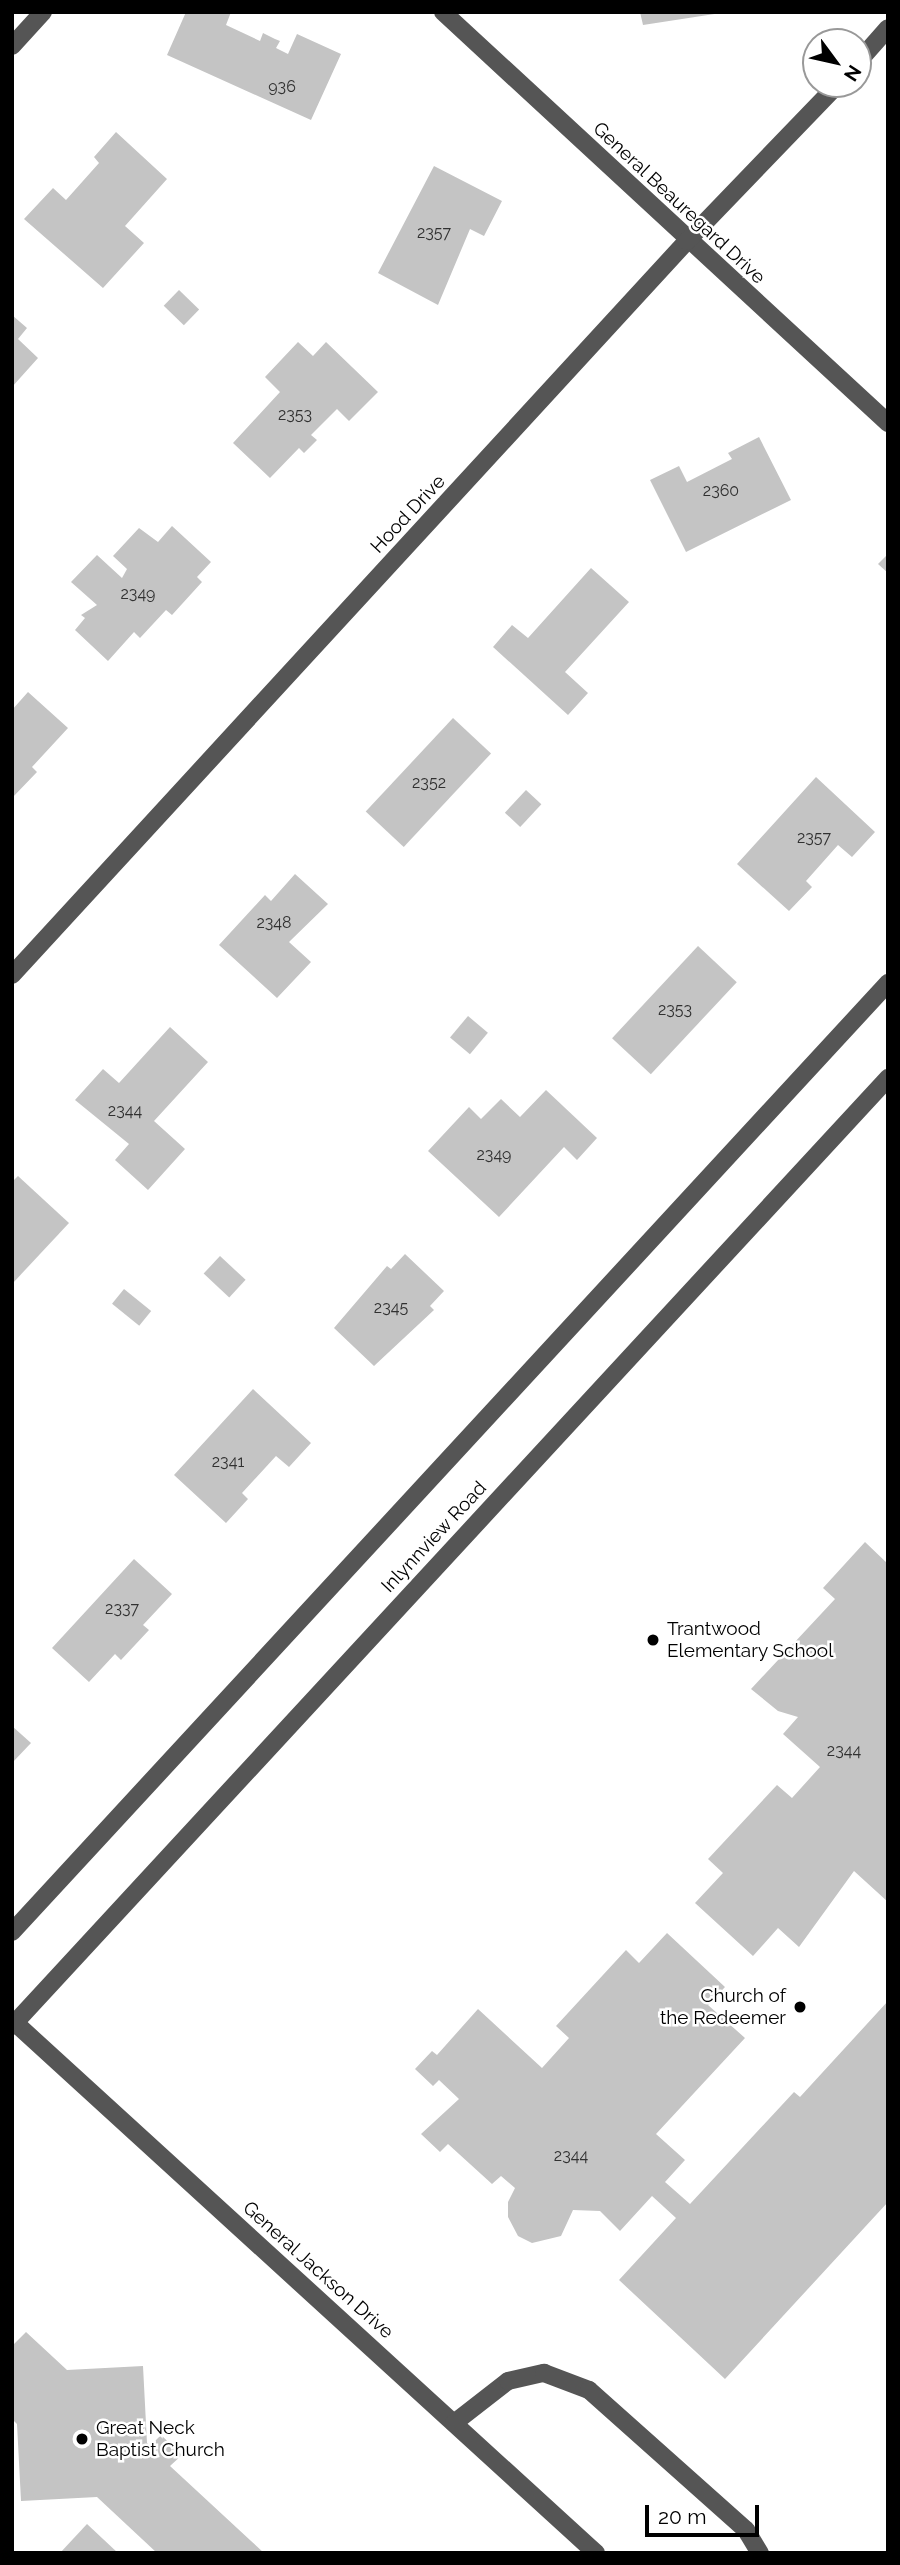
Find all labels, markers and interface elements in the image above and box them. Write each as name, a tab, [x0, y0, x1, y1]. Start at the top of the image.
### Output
north arrow	[802, 28, 872, 98]
text: N	[840, 61, 866, 85]
house number: 936	[268, 77, 296, 97]
street label: General Beauregard Drive	[588, 117, 770, 289]
house number: 2357	[417, 223, 451, 243]
house number: 2353	[278, 405, 312, 425]
street label: Hood Drive	[366, 470, 450, 558]
house number: 2360	[703, 481, 739, 501]
house number: 2349	[121, 584, 155, 604]
house number: 2352	[412, 773, 446, 793]
house number: 2357	[797, 828, 831, 848]
house number: 2348	[256, 913, 292, 933]
house number: 2353	[658, 1000, 692, 1020]
house number: 2344	[108, 1101, 142, 1121]
house number: 2349	[477, 1145, 511, 1165]
house number: 2345	[374, 1298, 408, 1318]
house number: 2341	[212, 1452, 244, 1472]
street label: Inlynnview Road	[377, 1477, 491, 1597]
house number: 2337	[105, 1599, 139, 1619]
place label: Trantwood Elementary School	[667, 1618, 834, 1662]
marker: Trantwood Elementary School	[645, 1632, 661, 1648]
house number: 2344	[827, 1741, 861, 1761]
place label: Church of the Redeemer	[660, 1985, 786, 2029]
marker: Church of the Redeemer	[792, 1999, 808, 2015]
house number: 2344	[554, 2146, 588, 2166]
street label: General Jackson Drive	[238, 2196, 398, 2344]
place label: Great Neck Baptist Church	[96, 2417, 225, 2461]
marker: Great Neck Baptist Church	[74, 2431, 90, 2447]
scale bar	[648, 2492, 762, 2536]
text: 20 m	[658, 2504, 706, 2529]

